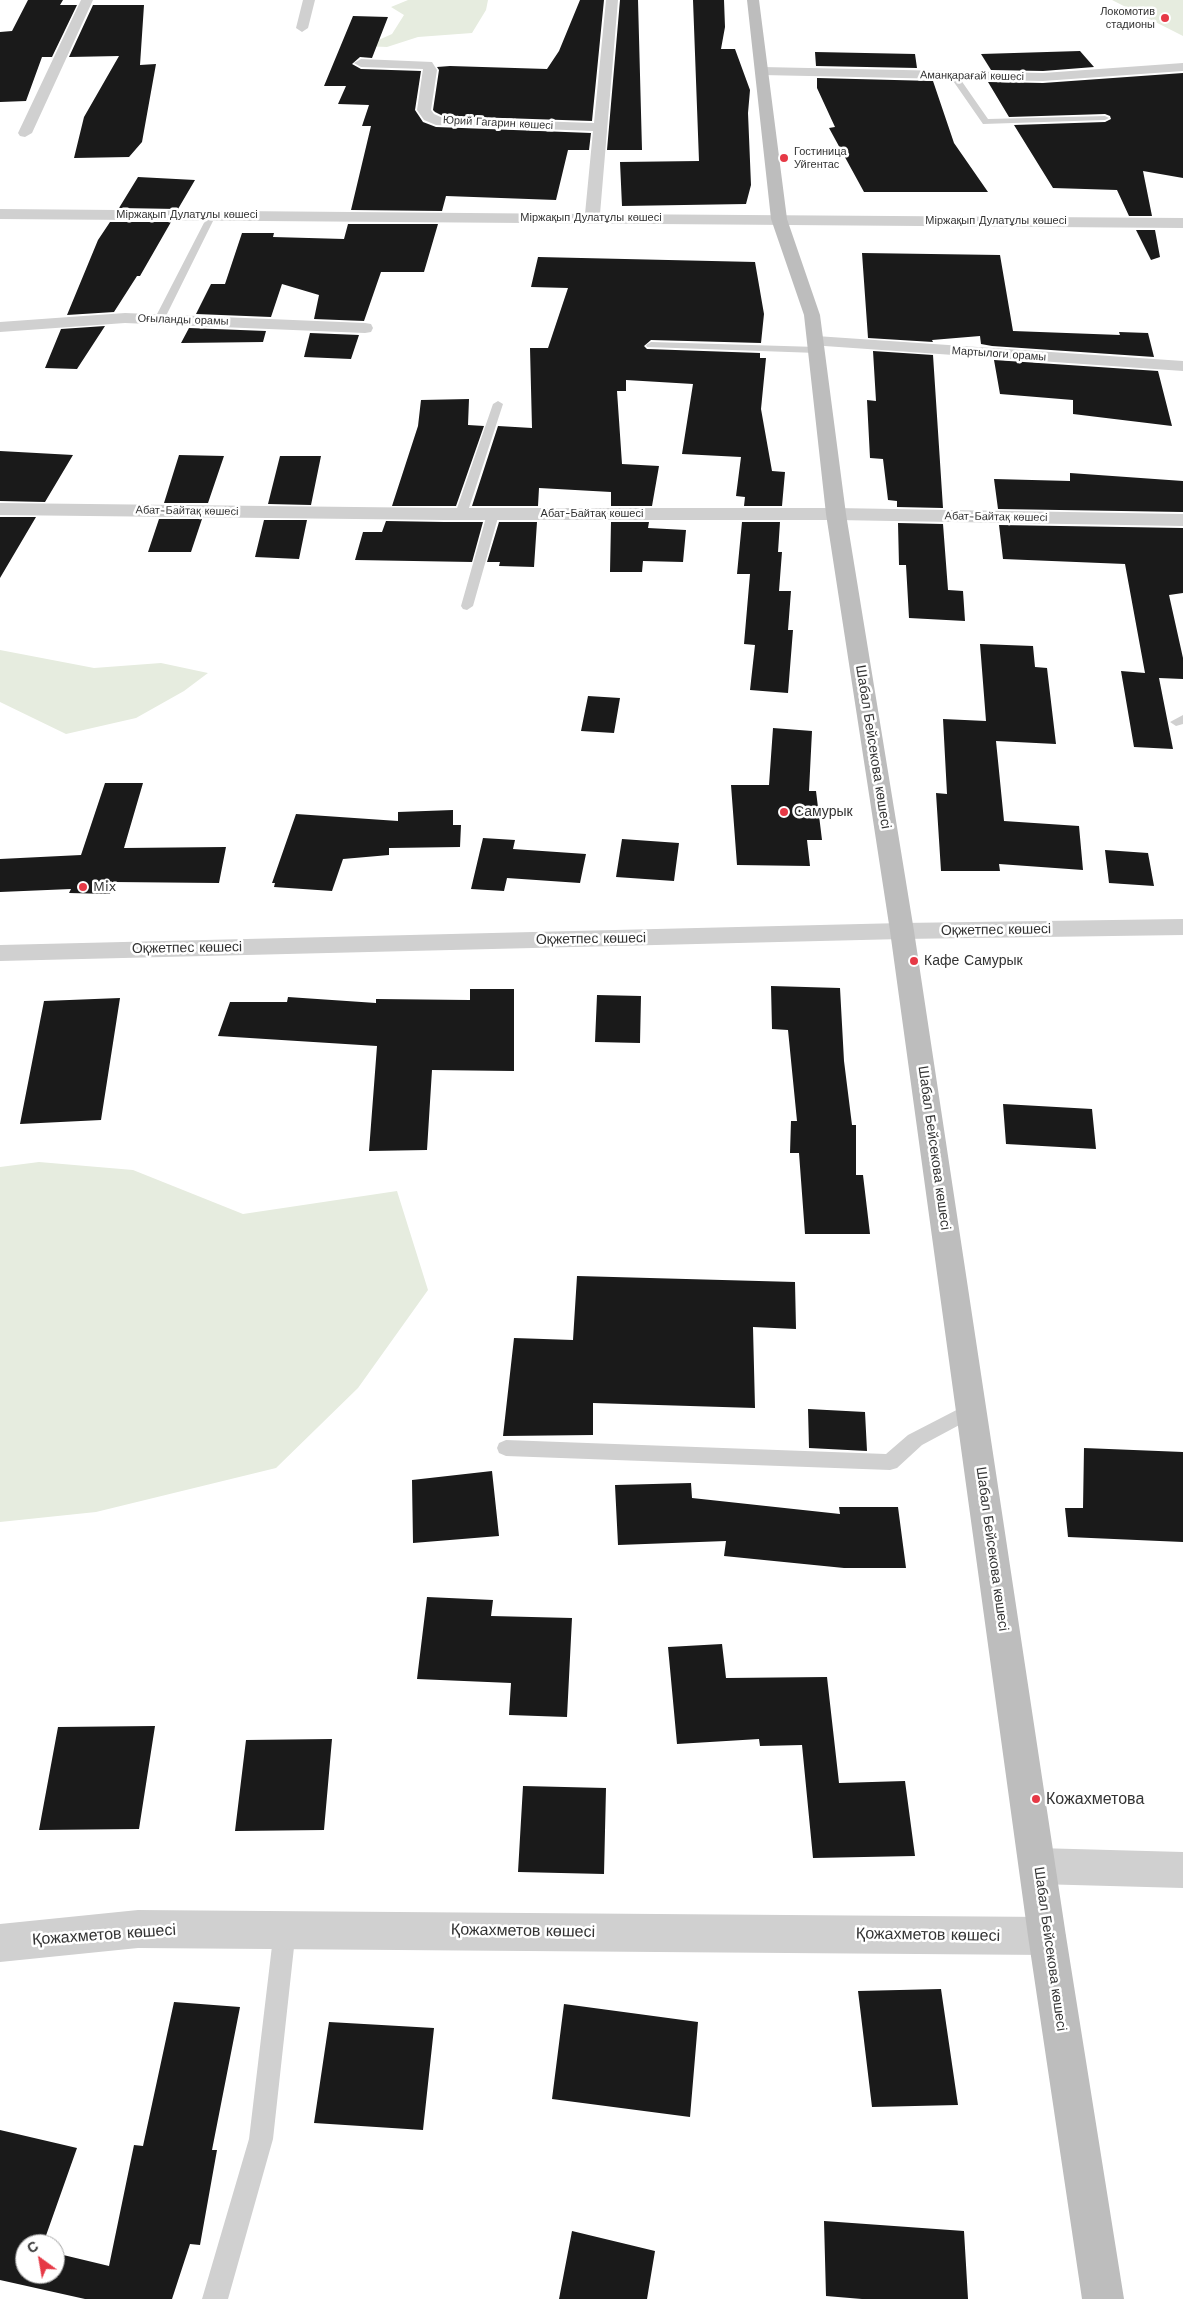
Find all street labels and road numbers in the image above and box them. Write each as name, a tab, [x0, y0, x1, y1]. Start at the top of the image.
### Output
street label: Аманқарағай көшесі	[920, 68, 1024, 84]
street label: Юрий Гагарин көшесі	[442, 114, 554, 132]
street label: Міржақып Дулатұлы көшесі	[116, 208, 258, 222]
street label: Міржақып Дулатұлы көшесі	[520, 211, 662, 225]
street label: Міржақып Дулатұлы көшесі	[925, 214, 1067, 228]
street label: Оғыланды орамы	[137, 312, 229, 328]
street label: Мартылоги орамы	[951, 344, 1047, 364]
street label: Абат-Байтақ көшесі	[135, 504, 239, 518]
street label: Абат-Байтақ көшесі	[541, 507, 643, 521]
street label: Абат-Байтақ көшесі	[944, 510, 1048, 524]
street label: Шабал Бейсекова көшесі	[852, 664, 894, 830]
street label: Оқжетпес көшесі	[941, 921, 1051, 939]
street label: Оқжетпес көшесі	[536, 930, 646, 948]
street label: Оқжетпес көшесі	[132, 939, 242, 957]
street label: Шабал Бейсекова көшесі	[914, 1065, 954, 1231]
street label: Шабал Бейсекова көшесі	[972, 1466, 1012, 1632]
street label: Шабал Бейсекова көшесі	[1030, 1866, 1070, 2032]
street label: Қожахметов көшесі	[31, 1920, 177, 1950]
street label: Қожахметов көшесі	[451, 1920, 595, 1942]
street label: Қожахметов көшесі	[856, 1924, 1000, 1946]

